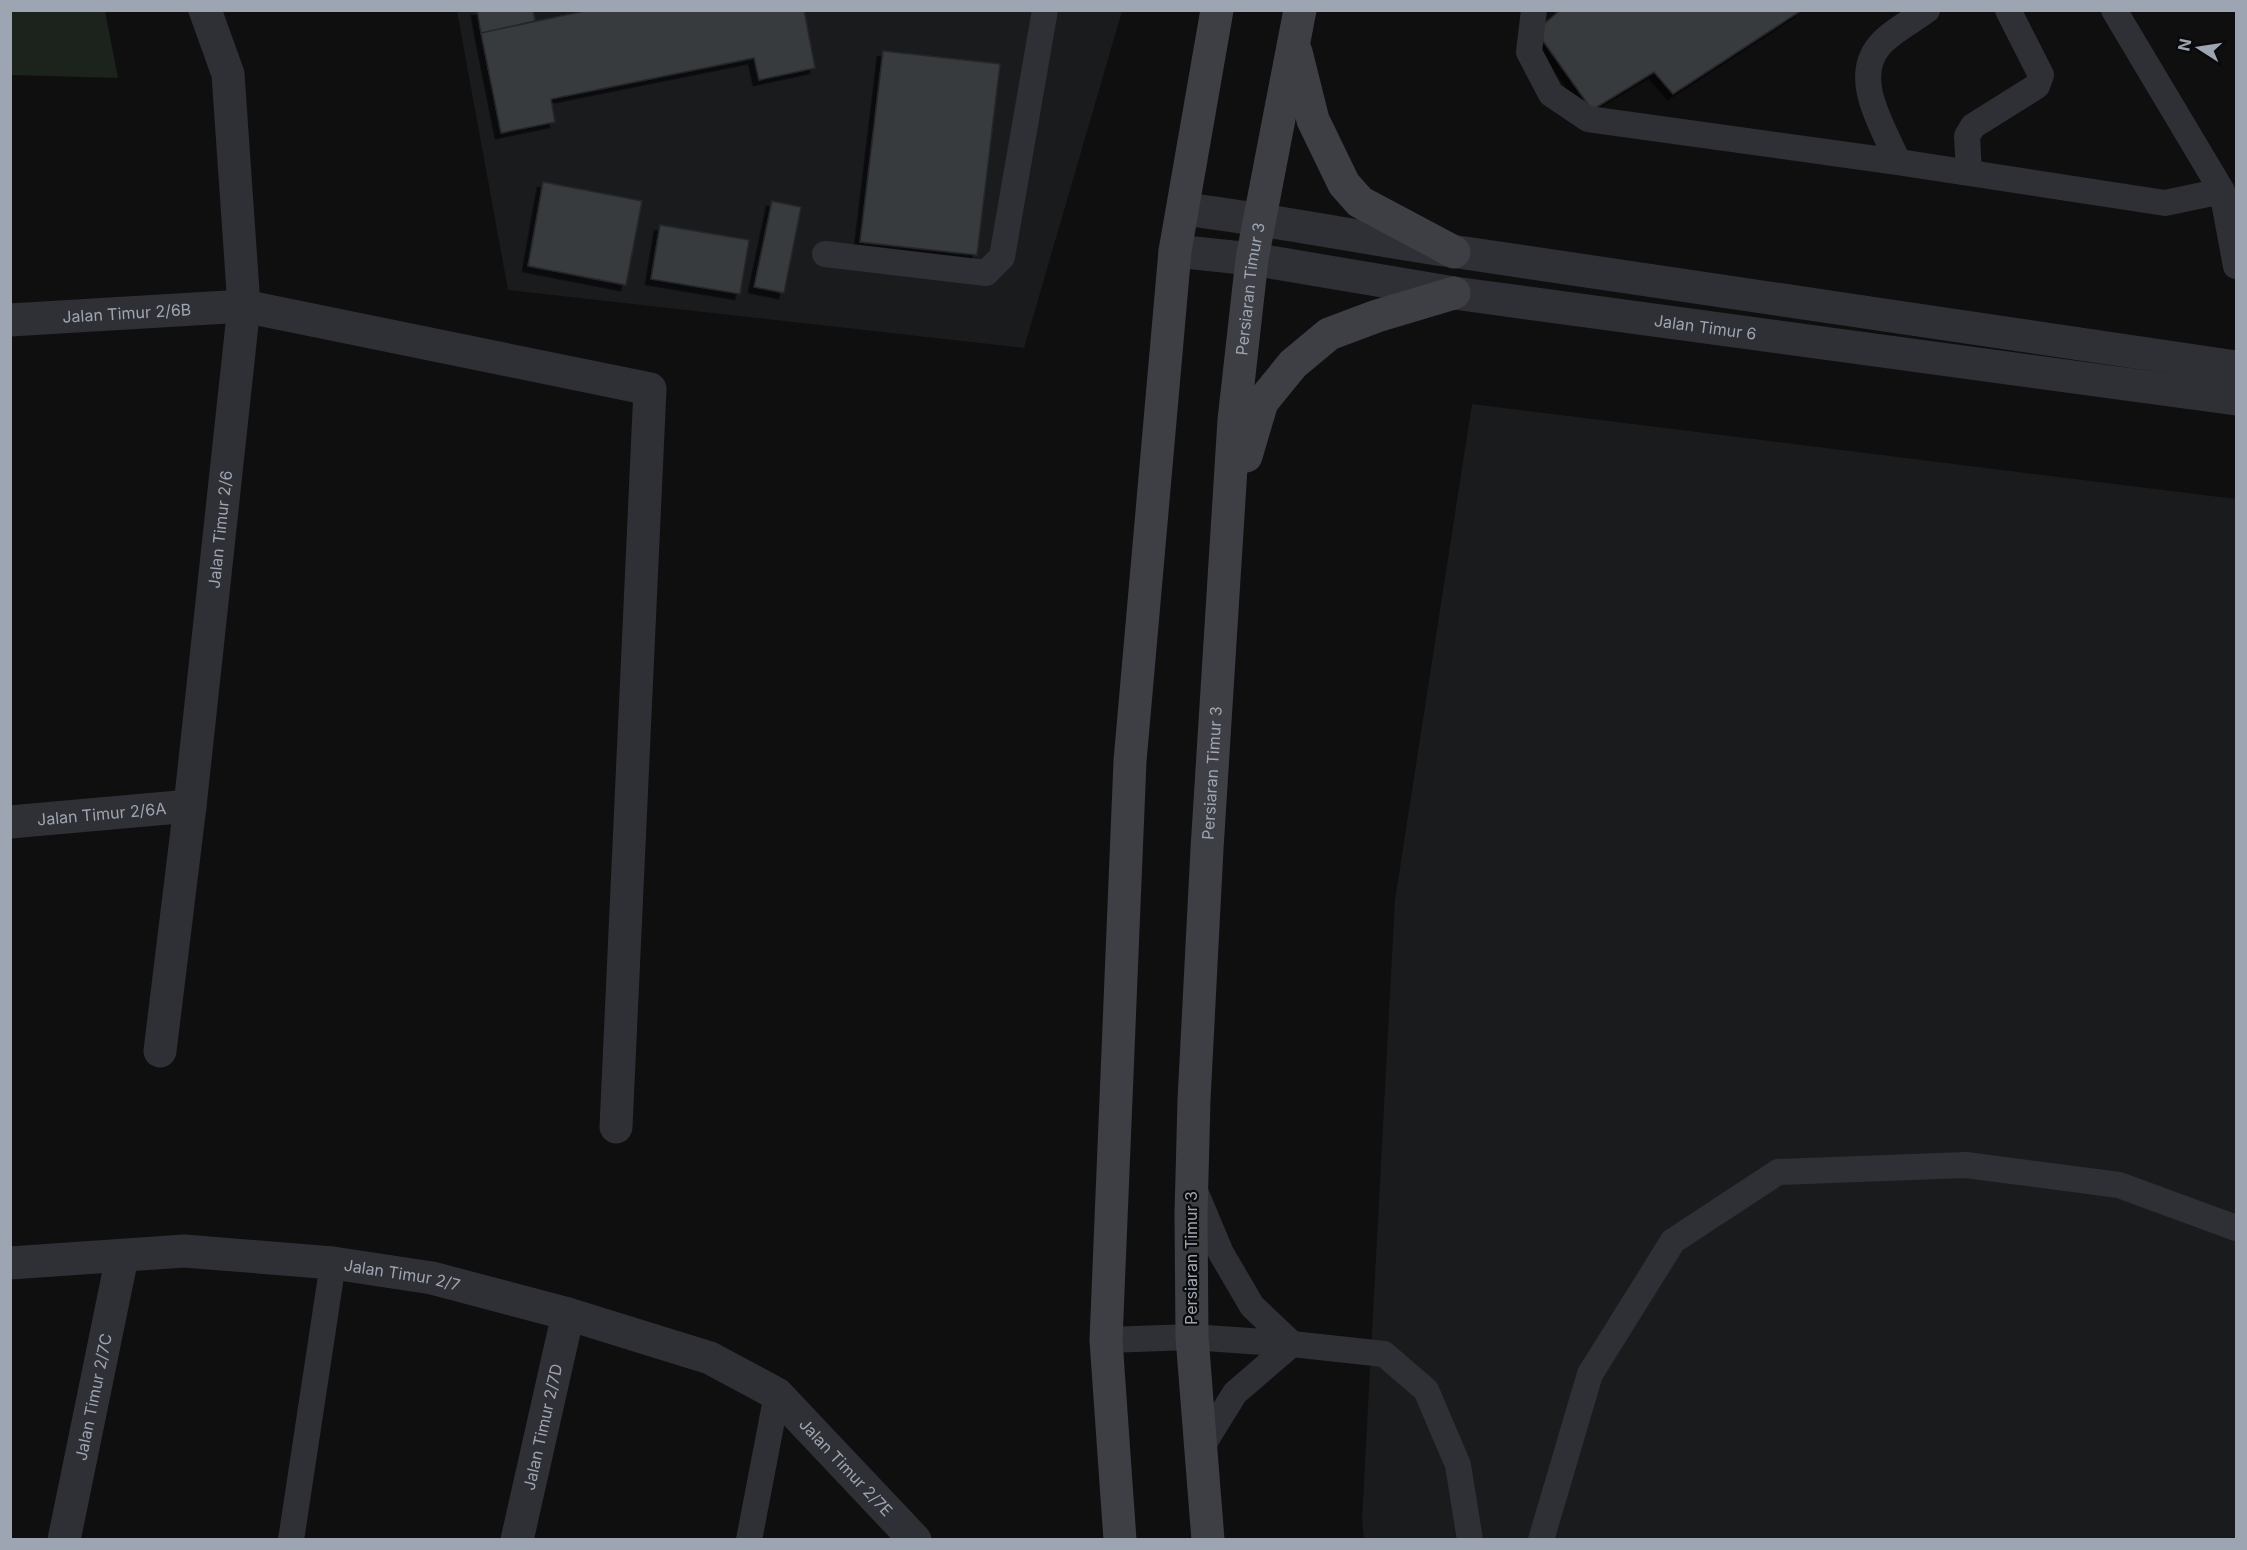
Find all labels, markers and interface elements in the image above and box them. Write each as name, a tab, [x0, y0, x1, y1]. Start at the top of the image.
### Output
north arrow	[2169, 18, 2229, 78]
text: N	[2173, 37, 2195, 53]
street label: Persiaran Timur 3	[1231, 221, 1269, 356]
street label: Jalan Timur 2/6B	[62, 299, 192, 327]
street label: Jalan Timur 6	[1653, 310, 1758, 344]
street label: Jalan Timur 2/6	[204, 469, 236, 589]
street label: Persiaran Timur 3	[1198, 706, 1226, 841]
street label: Jalan Timur 2/6A	[36, 798, 167, 830]
street label: Persiaran Timur 3	[1181, 1191, 1201, 1325]
street label: Jalan Timur 2/7	[343, 1255, 462, 1295]
street label: Jalan Timur 2/7C	[71, 1332, 116, 1462]
street label: Jalan Timur 2/7D	[519, 1362, 567, 1492]
street label: Jalan Timur 2/7E	[795, 1414, 897, 1520]

